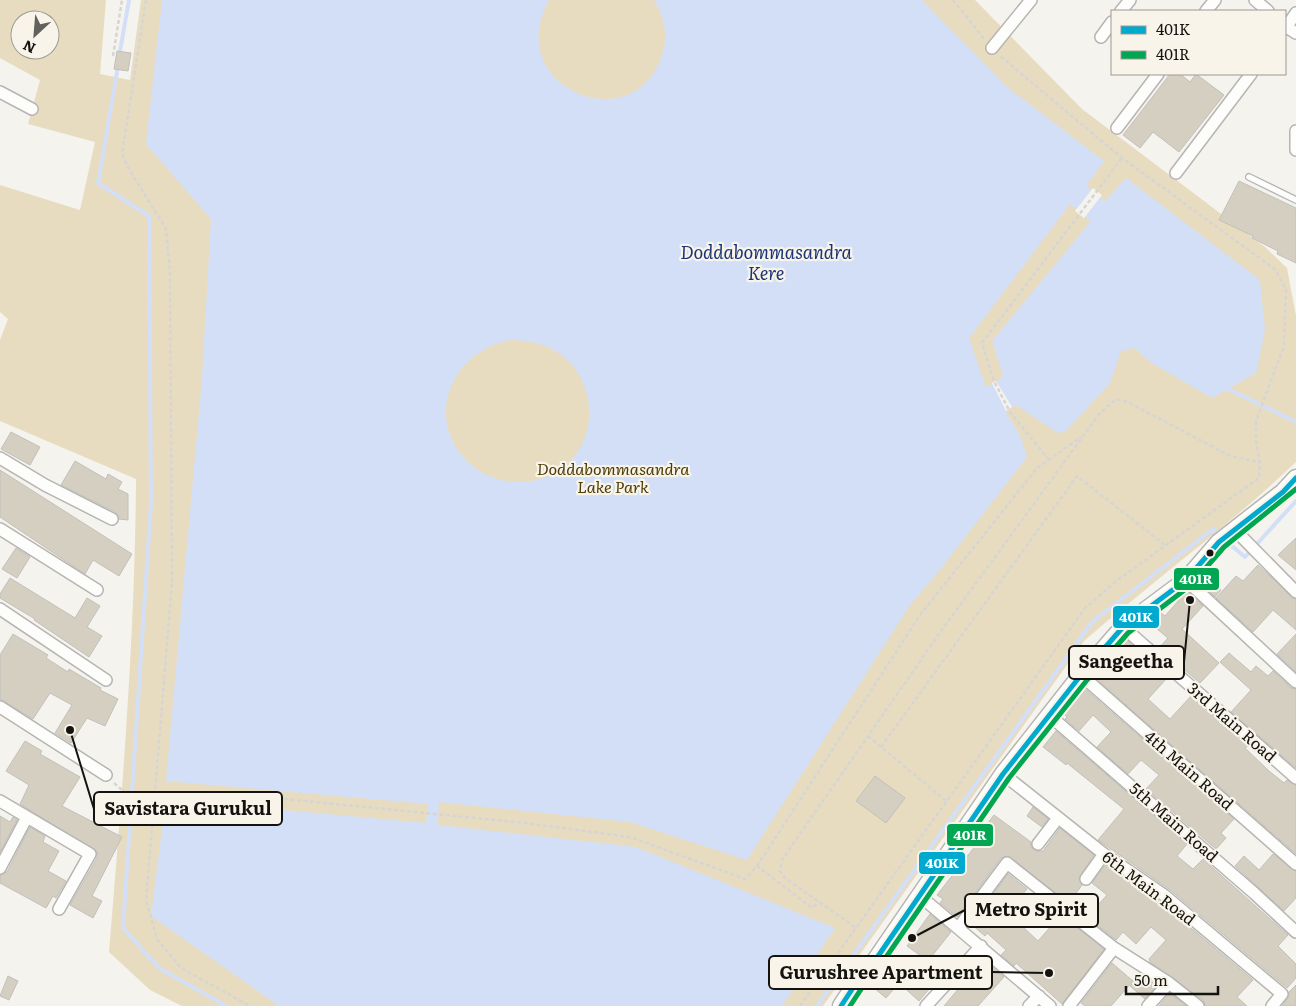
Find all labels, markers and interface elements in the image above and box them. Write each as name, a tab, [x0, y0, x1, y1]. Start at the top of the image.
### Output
north arrow	[10, 10, 60, 60]
legend	[1111, 10, 1286, 75]
text: 401K	[1156, 17, 1191, 40]
text: N	[19, 36, 39, 59]
text: 401R	[1156, 42, 1190, 65]
water label: Doddabommasandra Kere	[680, 238, 853, 286]
park label: Doddabommasandra Lake Park	[537, 456, 690, 498]
unlabelled marker	[1205, 548, 1215, 558]
line badge: 401R	[1173, 567, 1220, 591]
text: 401R	[1179, 568, 1213, 588]
line badge: 401K	[1112, 605, 1160, 629]
text: 401K	[1119, 606, 1153, 626]
callout: Sangeetha	[1069, 646, 1184, 679]
text: Sangeetha	[1079, 647, 1174, 674]
street label: 3rd Main Road	[1183, 676, 1283, 767]
street label: 4th Main Road	[1140, 724, 1240, 815]
street label: 5th Main Road	[1125, 776, 1224, 867]
callout: Savistara Gurukul	[94, 792, 282, 825]
text: Savistara Gurukul	[104, 794, 272, 821]
line badge: 401R	[946, 823, 994, 847]
text: 401R	[953, 824, 987, 844]
street label: 6th Main Road	[1098, 844, 1201, 930]
line badge: 401K	[918, 851, 966, 875]
text: 401K	[925, 852, 959, 872]
callout: Metro Spirit	[965, 894, 1098, 927]
text: Metro Spirit	[975, 895, 1087, 922]
callout: Gurushree Apartment	[769, 956, 992, 989]
text: Gurushree Apartment	[779, 958, 983, 985]
scale bar	[1126, 964, 1218, 996]
text: 50 m	[1134, 968, 1168, 991]

